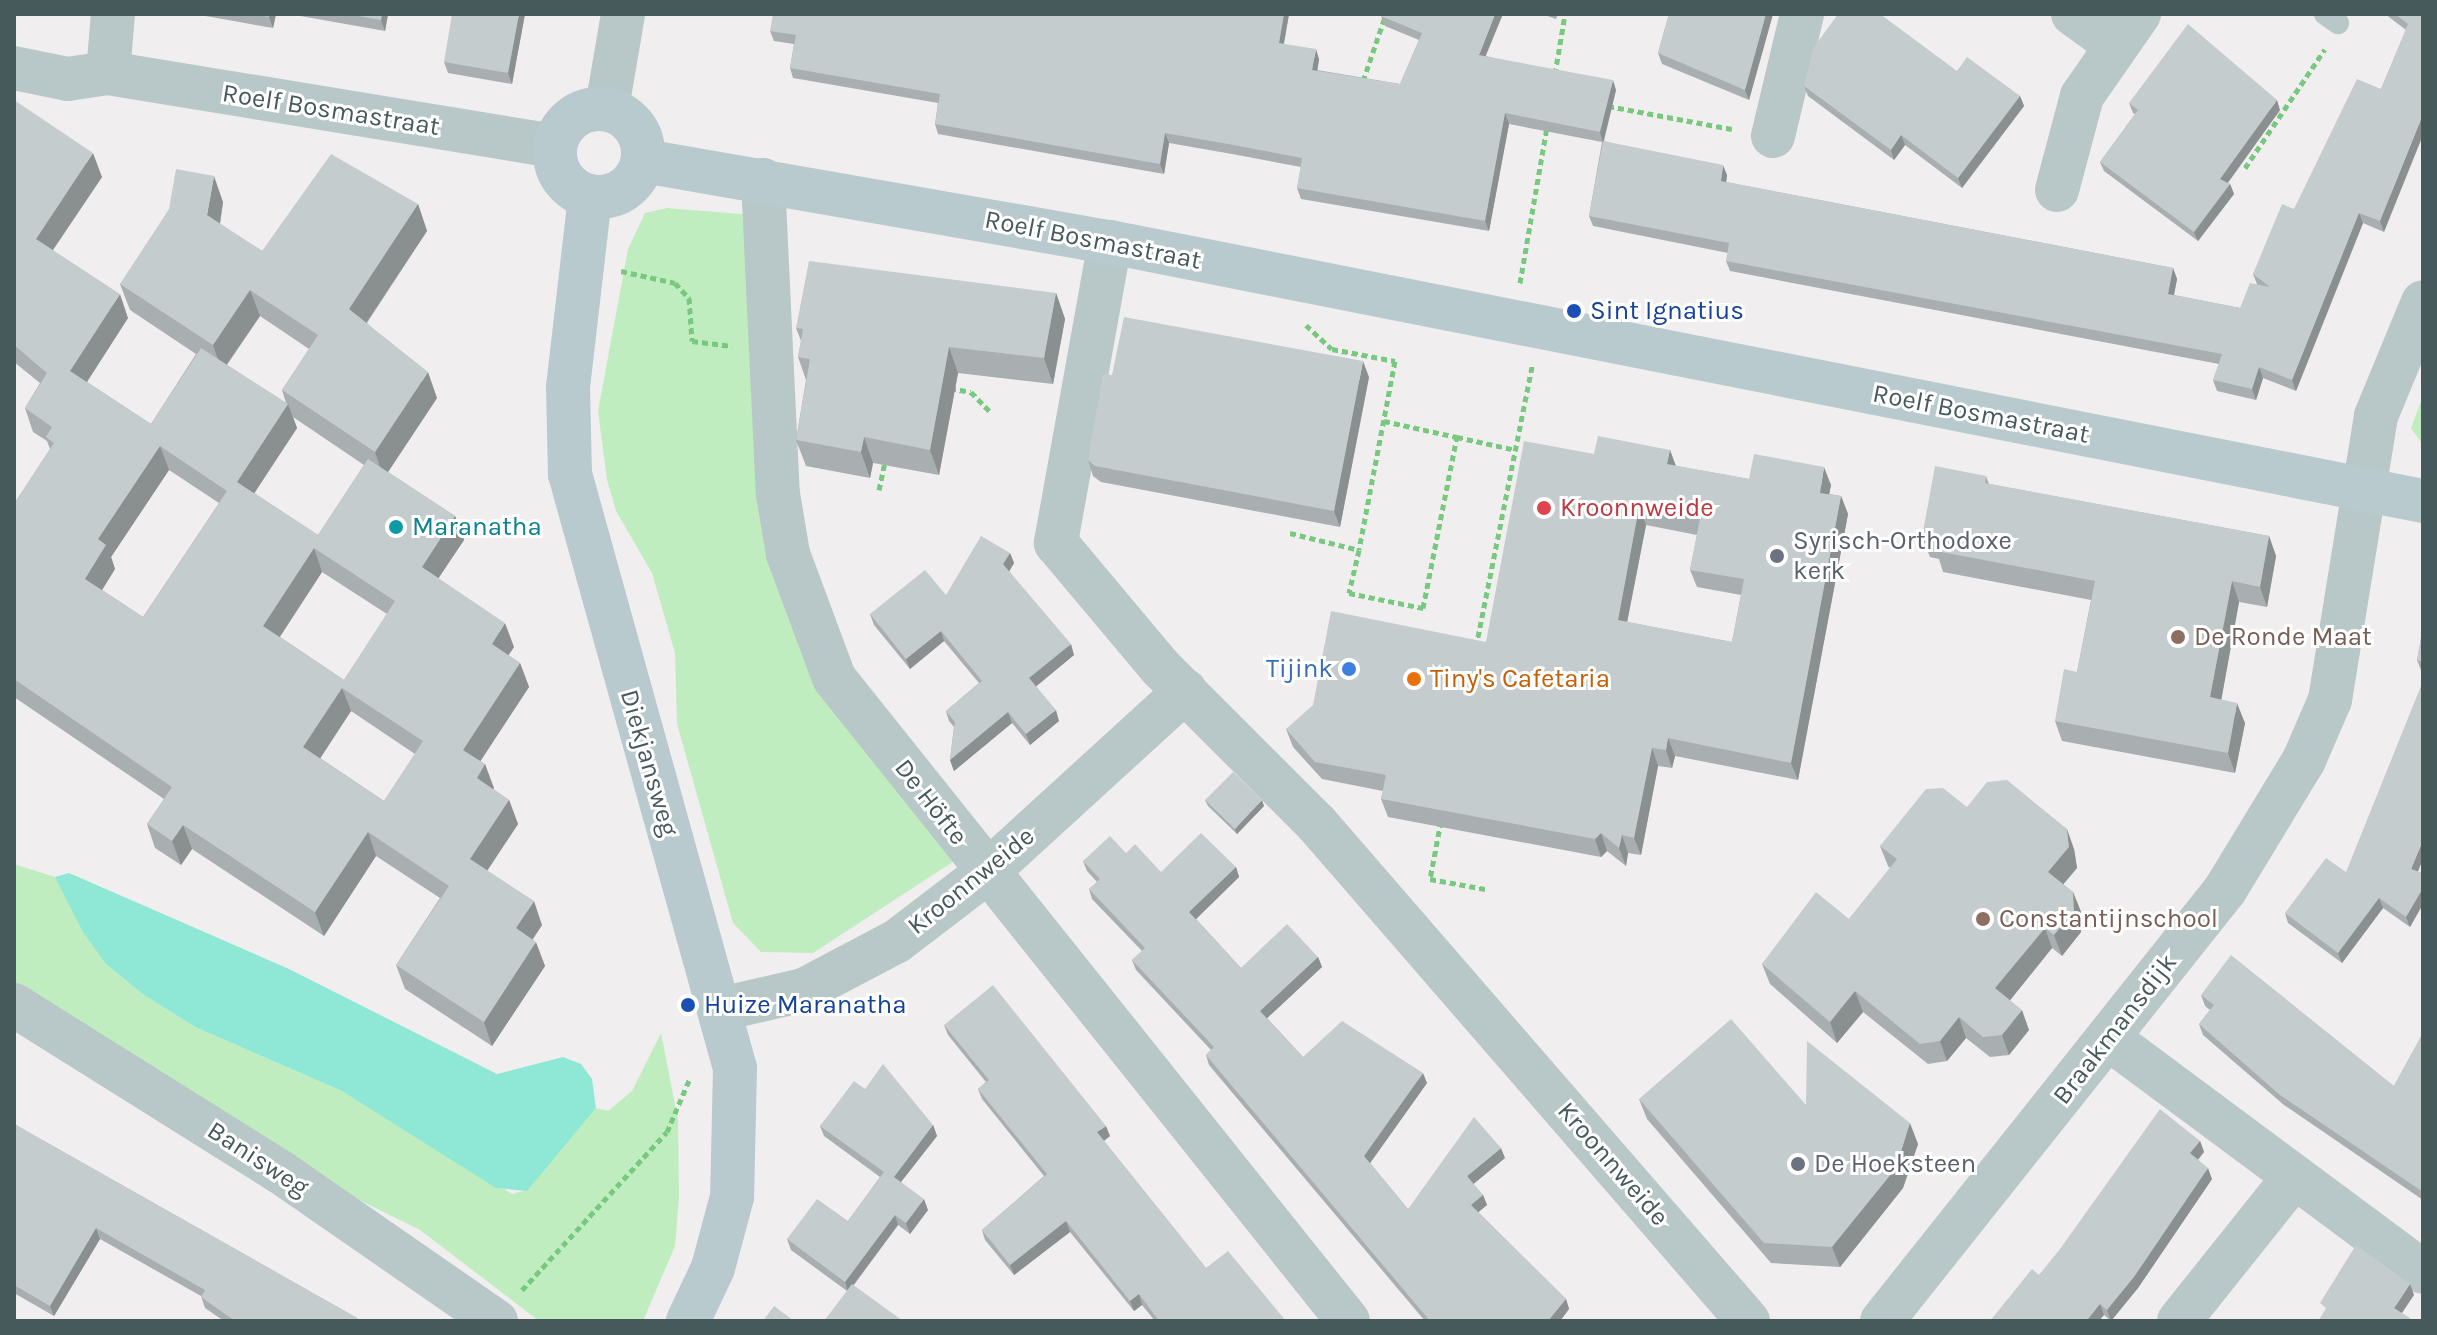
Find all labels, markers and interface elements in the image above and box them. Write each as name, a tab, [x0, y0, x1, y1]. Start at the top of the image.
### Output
street label: Roelf Bosmastraat	[220, 77, 442, 143]
street label: Roelf Bosmastraat	[982, 204, 1204, 276]
place label: Sint Ignatius	[1590, 295, 1744, 327]
marker: Sint Ignatius	[1565, 302, 1583, 320]
street label: Roelf Bosmastraat	[1870, 378, 2092, 450]
place label: Kroonnweide	[1560, 492, 1714, 524]
marker: Kroonnweide	[1535, 499, 1553, 517]
place label: Maranatha	[412, 511, 542, 543]
marker: Maranatha	[387, 518, 405, 536]
place label: Syrisch-Orthodoxe kerk	[1793, 525, 2012, 586]
marker: Syrisch-Orthodoxe kerk	[1768, 547, 1786, 565]
place label: De Ronde Maat	[2194, 621, 2372, 653]
marker: De Ronde Maat	[2169, 628, 2187, 646]
place label: Tijink	[1266, 653, 1333, 685]
marker: Tijink	[1340, 660, 1358, 678]
place label: Tiny's Cafetaria	[1430, 663, 1610, 695]
marker: Tiny's Cafetaria	[1405, 670, 1423, 688]
street label: Diekjansweg	[613, 686, 685, 840]
street label: De Höfte	[888, 753, 974, 851]
street label: Kroonnweide	[901, 821, 1041, 941]
place label: Constantijnschool	[1999, 903, 2218, 935]
marker: Constantijnschool	[1974, 910, 1992, 928]
street label: Braakmansdijk	[2046, 947, 2184, 1111]
place label: Huize Maranatha	[704, 989, 907, 1021]
marker: Huize Maranatha	[679, 996, 697, 1014]
street label: Kroonnweide	[1551, 1096, 1675, 1232]
street label: Banisweg	[202, 1115, 314, 1203]
place label: De Hoeksteen	[1814, 1148, 1976, 1180]
marker: De Hoeksteen	[1789, 1155, 1807, 1173]

